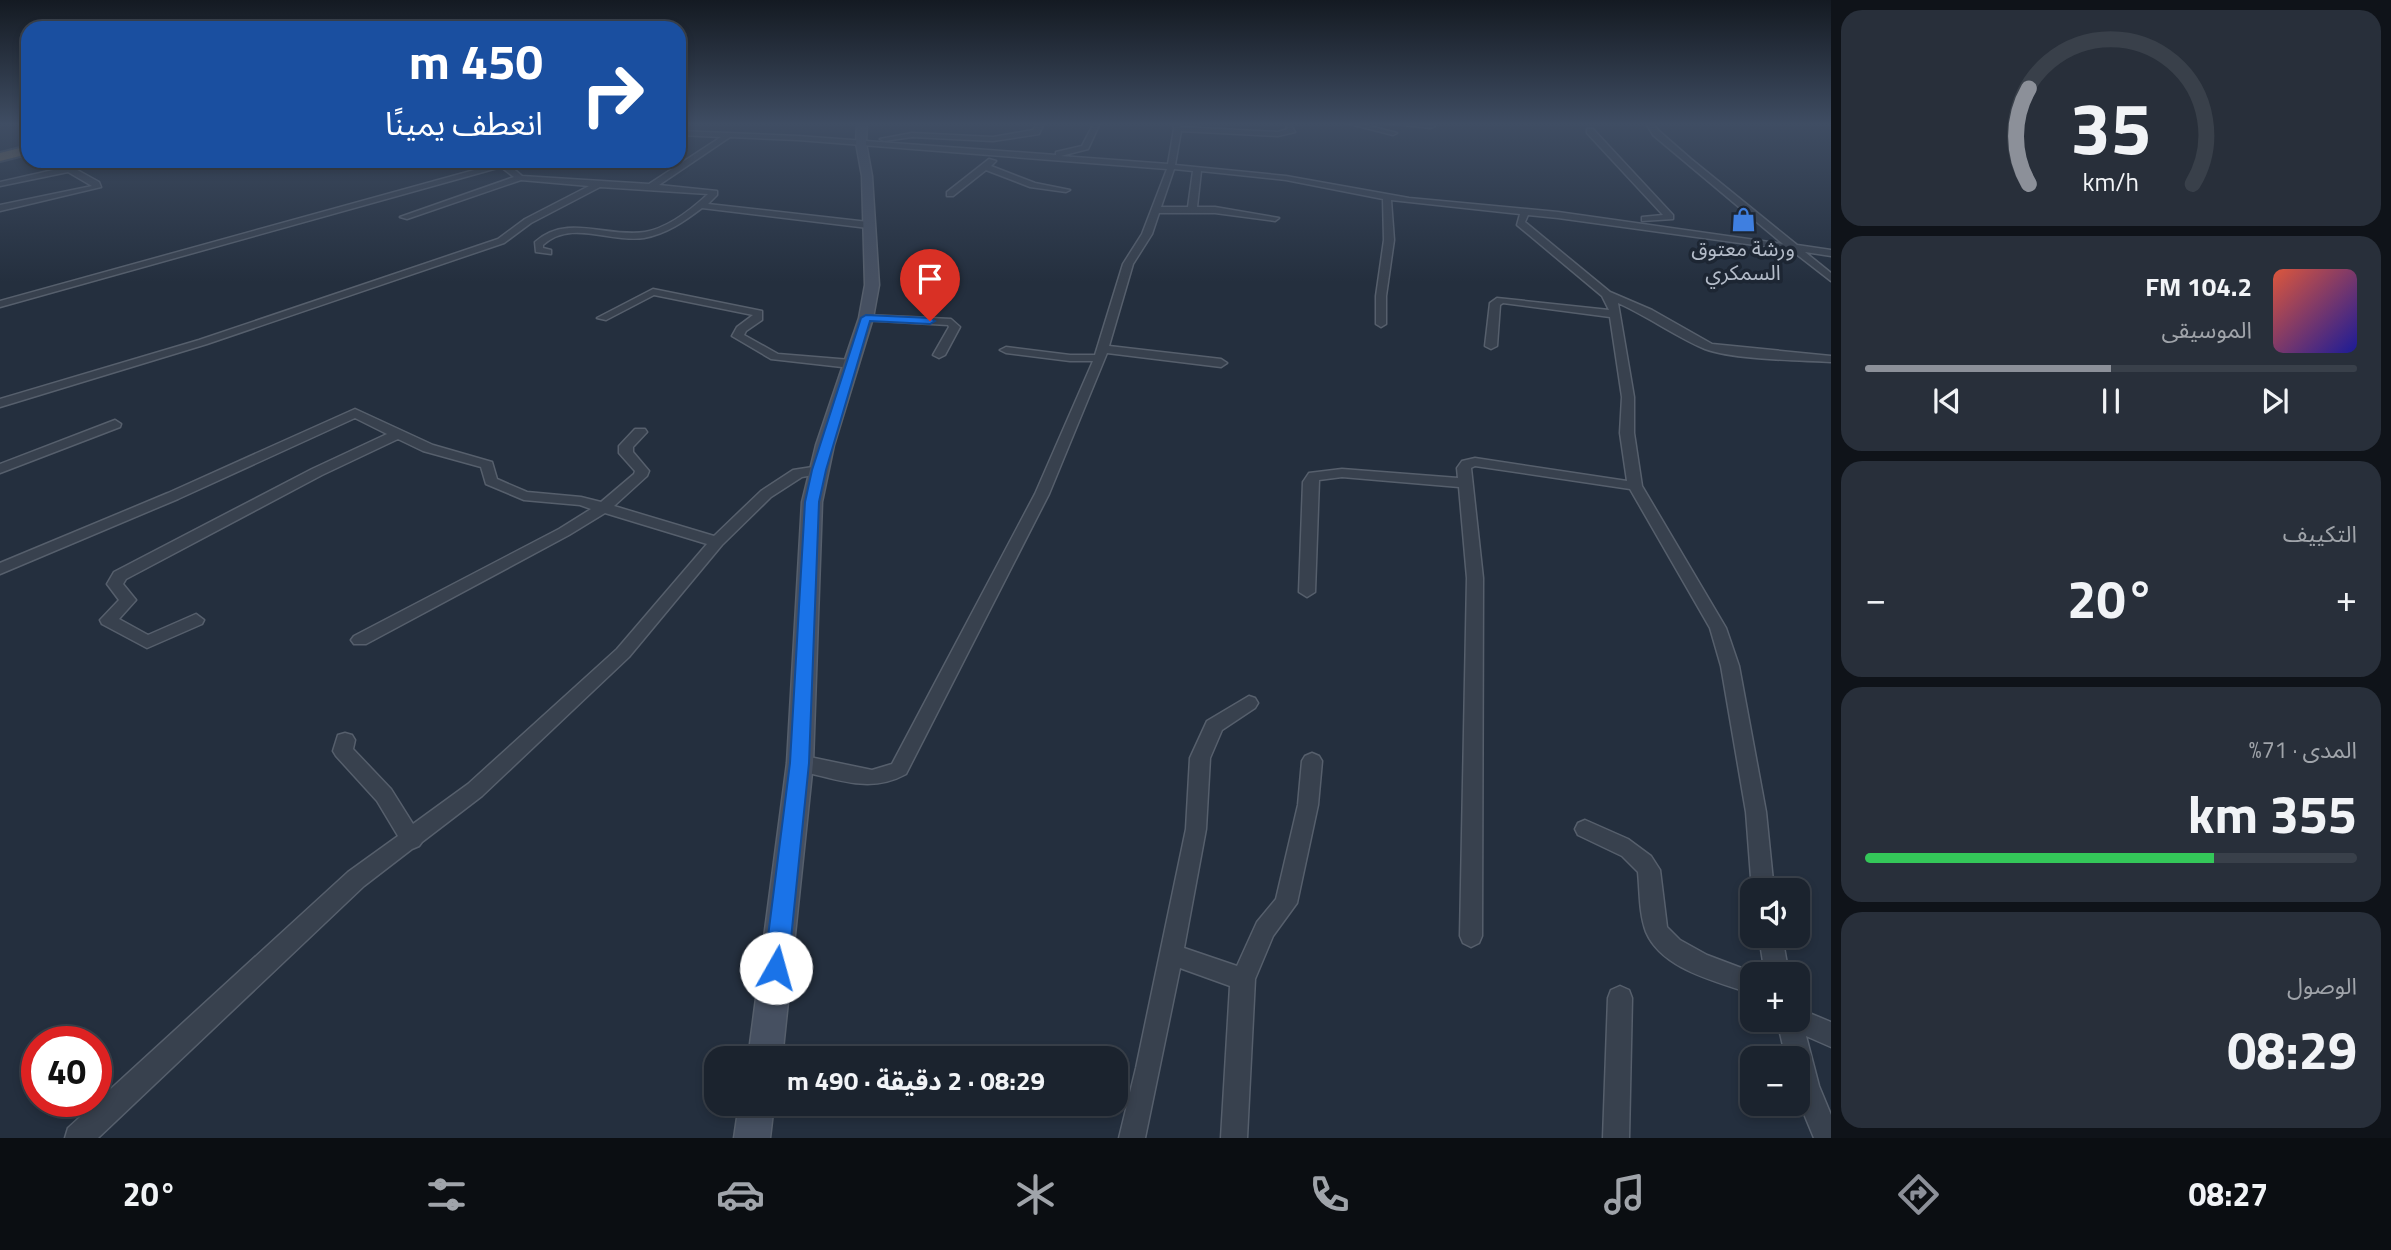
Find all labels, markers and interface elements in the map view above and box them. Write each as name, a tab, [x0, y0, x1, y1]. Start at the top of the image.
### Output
text: 450 m	[409, 23, 543, 98]
icon: right	[567, 49, 658, 140]
text: 35	[2070, 72, 2152, 182]
text: انعطف يمينًا	[385, 99, 543, 147]
text: km/h	[2083, 163, 2139, 201]
shop icon: ورشة معتوق السمكري	[1729, 205, 1757, 233]
place label: ورشة معتوق السمكري	[1691, 232, 1795, 289]
pin	[900, 249, 960, 321]
icon: arrive	[911, 260, 949, 298]
text: 104.2 FM	[2145, 267, 2252, 306]
text: الموسيقى	[2161, 312, 2252, 347]
icon: previous	[1928, 382, 1966, 420]
icon: pause	[2092, 382, 2130, 420]
icon: next	[2256, 382, 2294, 420]
text: التكييف	[2283, 516, 2357, 551]
text: 20°	[2067, 559, 2155, 638]
text: −	[1865, 569, 1886, 627]
text: +	[2336, 569, 2357, 627]
text: المدى · 71%	[2249, 732, 2357, 767]
text: 355 km	[2188, 774, 2357, 853]
map controls	[1740, 878, 1810, 1116]
button: sound	[1740, 878, 1810, 948]
position arrow	[739, 931, 813, 1005]
button: +	[1740, 962, 1810, 1032]
text: الوصول	[2287, 968, 2357, 1003]
text: 08:29	[2227, 1010, 2357, 1089]
speed limit sign: 40	[21, 1026, 112, 1117]
button: −	[1740, 1046, 1810, 1116]
text: 08:29 · 2 دقيقة · 490 m	[787, 1061, 1045, 1100]
text: 20°	[123, 1170, 177, 1218]
icon: filters	[422, 1170, 471, 1219]
icon: car	[716, 1170, 765, 1219]
icon: climate	[1011, 1170, 1060, 1219]
icon: phone	[1305, 1170, 1354, 1219]
icon: music	[1600, 1170, 1649, 1219]
icon: directions	[1894, 1170, 1943, 1219]
text: 08:27	[2188, 1170, 2268, 1218]

